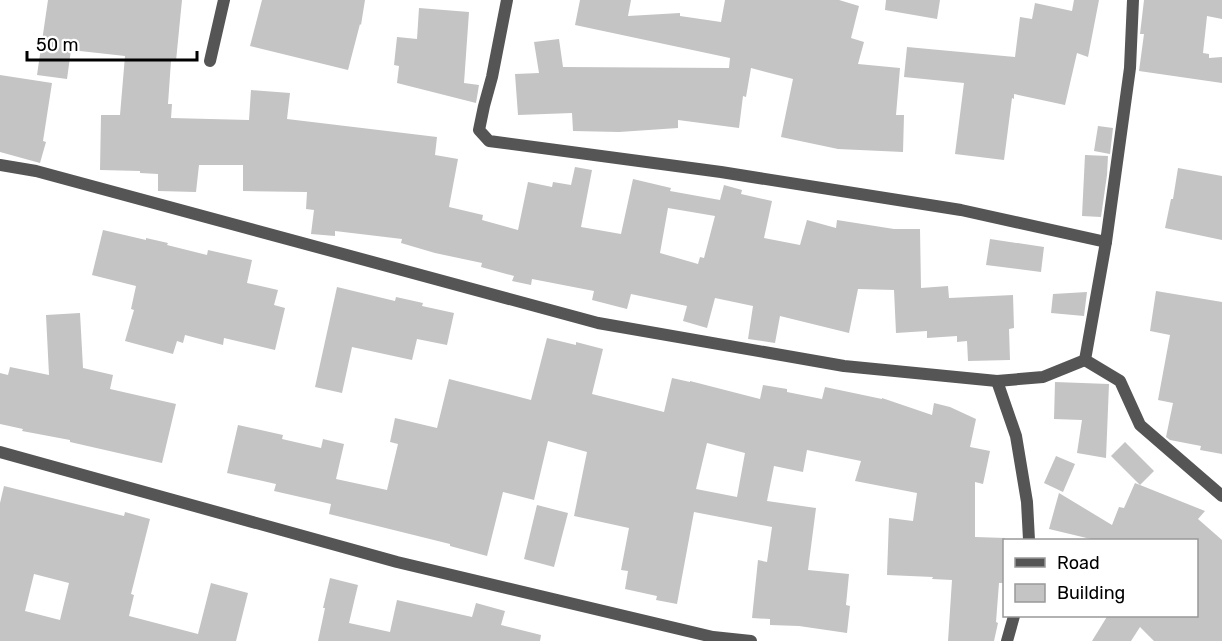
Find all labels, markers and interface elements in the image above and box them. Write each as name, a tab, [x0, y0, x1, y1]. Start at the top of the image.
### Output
scale bar	[27, 24, 196, 62]
text: 50 m	[36, 34, 79, 56]
legend	[1003, 539, 1198, 617]
text: Road	[1057, 552, 1100, 574]
text: Building	[1057, 582, 1125, 604]

